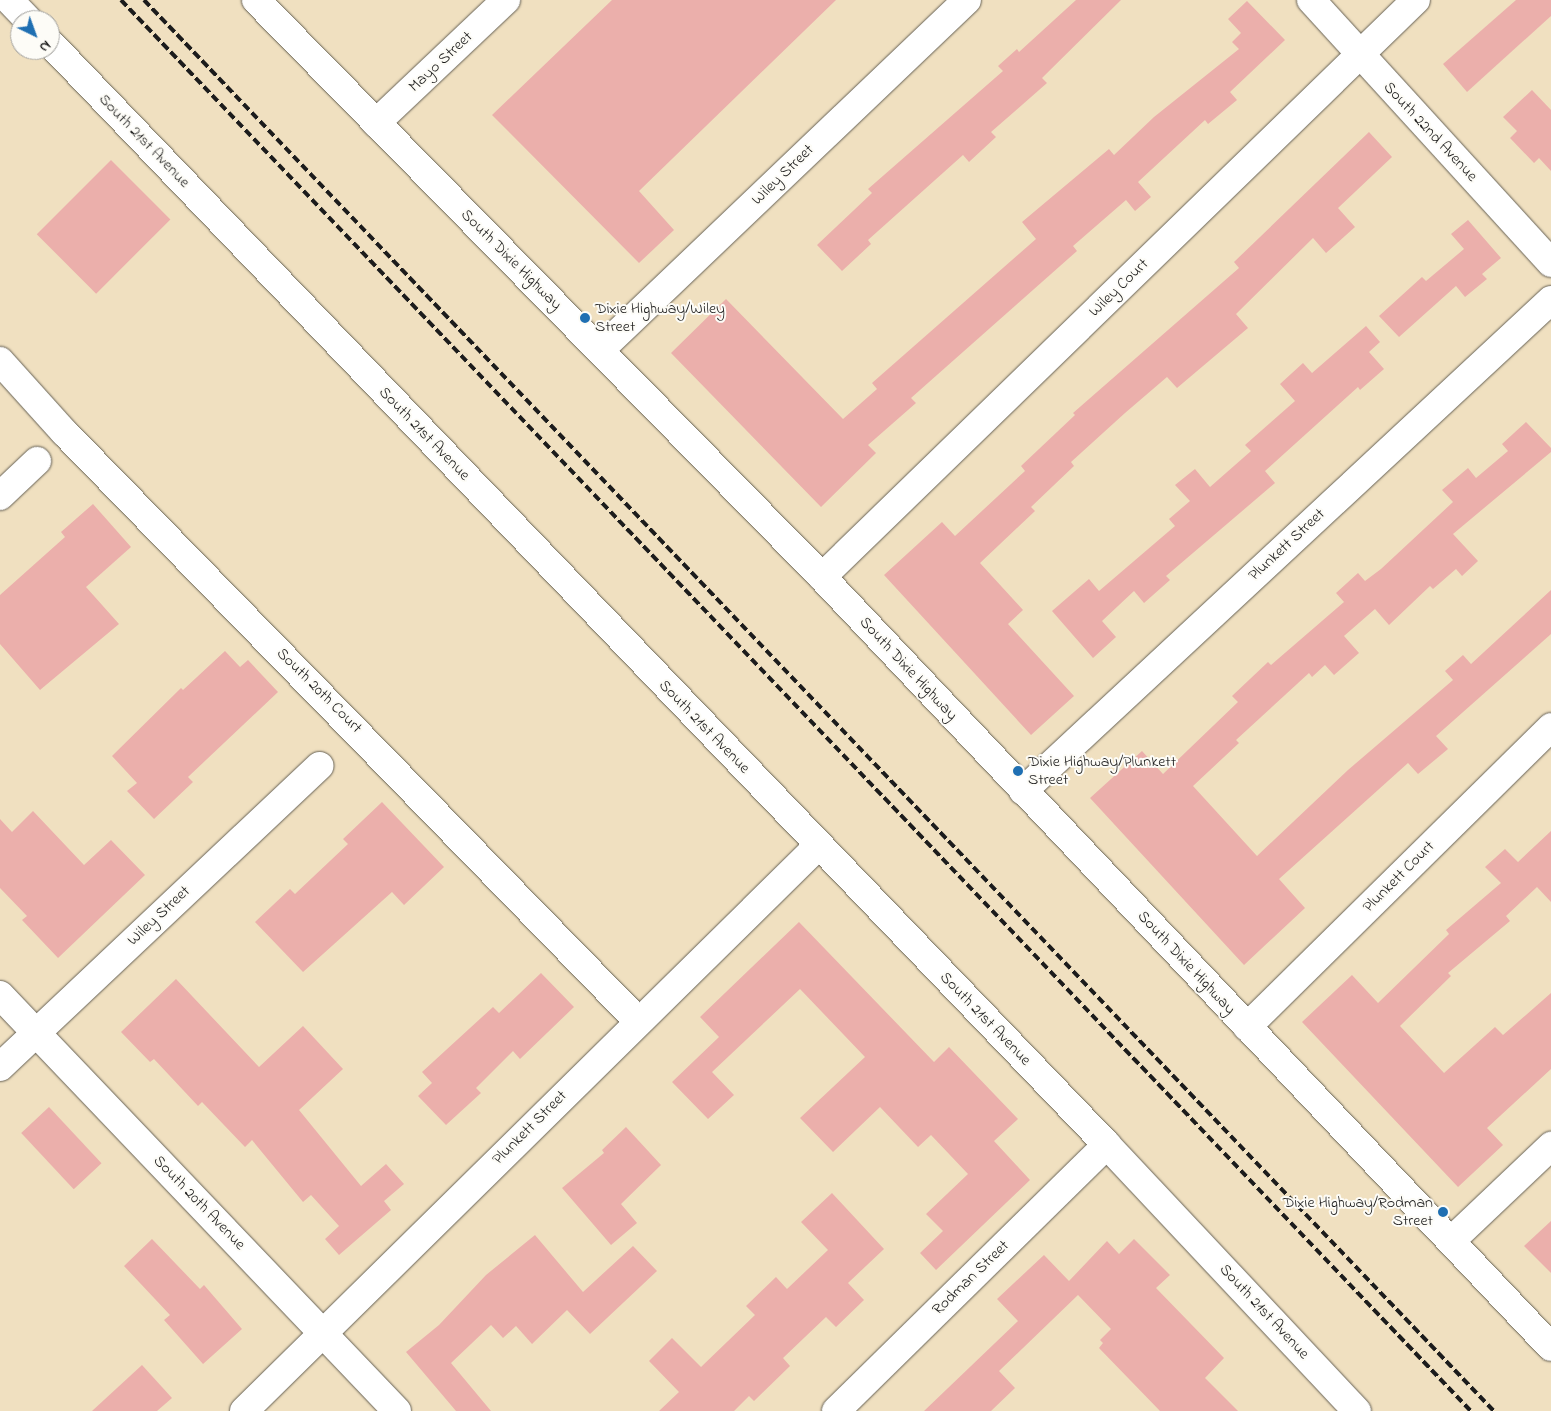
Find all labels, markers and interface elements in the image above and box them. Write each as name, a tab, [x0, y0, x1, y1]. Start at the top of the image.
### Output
north arrow	[10, 10, 60, 60]
street label: Mayo Street	[405, 28, 477, 96]
text: N	[34, 35, 55, 57]
street label: South 22nd Avenue	[1379, 78, 1481, 186]
street label: South 21st Avenue	[94, 90, 194, 192]
street label: Wiley Street	[748, 141, 818, 209]
street label: South Dixie Highway	[457, 206, 565, 314]
street label: Wiley Court	[1085, 255, 1153, 321]
place label: Dixie Highway/Wiley Street	[595, 299, 725, 337]
marker: Dixie Highway/Wiley Street	[579, 312, 591, 324]
street label: South 21st Avenue	[374, 383, 474, 485]
street label: Plunkett Street	[1245, 505, 1329, 585]
street label: South Dixie Highway	[855, 613, 961, 725]
street label: South 20th Court	[272, 644, 366, 738]
street label: South 21st Avenue	[654, 676, 754, 778]
place label: Dixie Highway/Plunkett Street	[1028, 752, 1176, 790]
marker: Dixie Highway/Plunkett Street	[1012, 765, 1024, 777]
street label: Plunkett Court	[1359, 837, 1439, 917]
street label: Wiley Street	[124, 882, 194, 950]
street label: South Dixie Highway	[1133, 907, 1239, 1019]
street label: South 21st Avenue	[935, 968, 1035, 1070]
street label: Plunkett Street	[489, 1087, 571, 1169]
street label: South 20th Avenue	[149, 1152, 249, 1254]
place label: Dixie Highway/Rodman Street	[1283, 1193, 1433, 1231]
marker: Dixie Highway/Rodman Street	[1437, 1206, 1449, 1218]
street label: Rodman Street	[929, 1237, 1013, 1319]
street label: South 21st Avenue	[1215, 1260, 1313, 1364]

